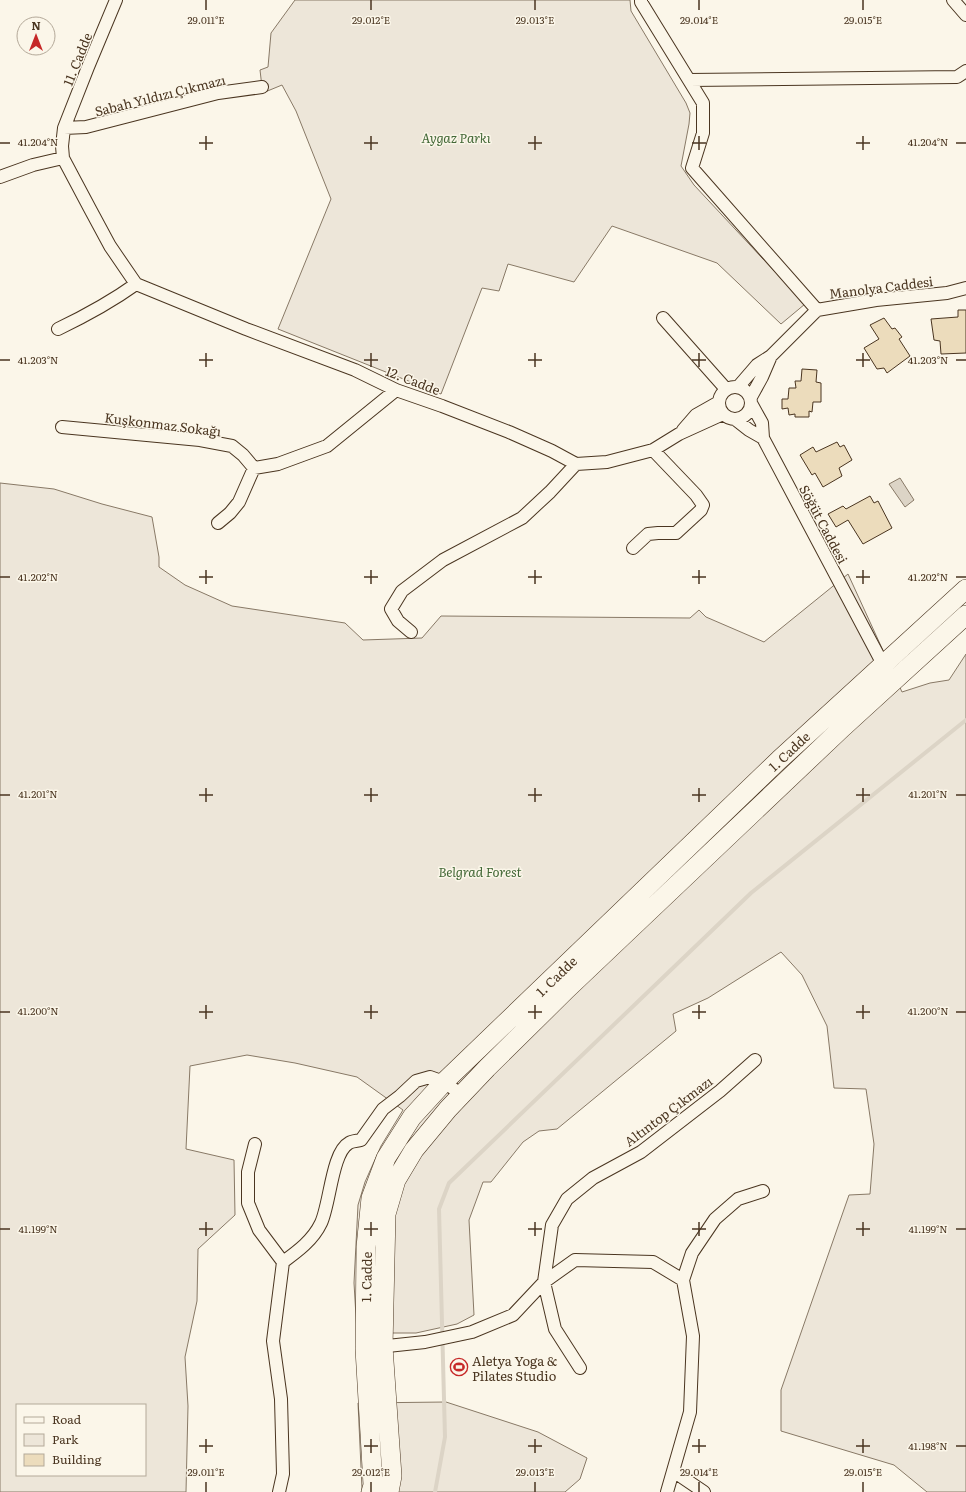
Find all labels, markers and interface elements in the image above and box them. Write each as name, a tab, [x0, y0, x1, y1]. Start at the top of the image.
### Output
text: 29.011°E	[187, 12, 225, 27]
text: 29.012°E	[352, 12, 390, 27]
text: 29.013°E	[516, 12, 554, 27]
text: 29.014°E	[680, 12, 718, 27]
text: 29.015°E	[844, 12, 882, 27]
north arrow	[16, 16, 56, 56]
text: N	[31, 17, 41, 33]
street label: 11. Cadde	[58, 29, 96, 88]
street label: Sabah Yıldızı Çıkmazı	[93, 69, 228, 120]
park label: Aygaz Parkı	[421, 128, 491, 147]
text: 41.204°N	[18, 134, 58, 149]
text: 41.204°N	[908, 134, 948, 149]
street label: Manolya Caddesi	[828, 271, 935, 303]
text: 41.203°N	[18, 352, 58, 367]
text: 41.203°N	[908, 352, 948, 367]
street label: 12. Cadde	[383, 361, 443, 399]
street label: Kuşkonmaz Sokağı	[104, 407, 223, 441]
street label: Söğüt Caddesi	[795, 481, 853, 567]
text: 41.202°N	[18, 569, 58, 584]
text: 41.202°N	[908, 569, 948, 584]
street label: 1. Cadde	[764, 727, 814, 775]
text: 41.201°N	[18, 786, 58, 801]
text: 41.201°N	[908, 786, 948, 801]
park label: Belgrad Forest	[438, 862, 523, 881]
street label: 1. Cadde	[531, 951, 581, 1000]
text: 41.200°N	[17, 1003, 59, 1018]
text: 41.200°N	[907, 1003, 949, 1018]
street label: Altıntop Çıkmazı	[620, 1071, 717, 1151]
text: 41.199°N	[18, 1221, 58, 1236]
text: 41.199°N	[908, 1221, 948, 1236]
street label: 1. Cadde	[356, 1251, 376, 1302]
place label: Aletya Yoga & Pilates Studio	[472, 1351, 558, 1385]
sports icon: Aletya Yoga & Pilates Studio	[449, 1357, 469, 1377]
legend	[16, 1404, 146, 1476]
text: Road	[52, 1410, 82, 1428]
text: Park	[52, 1430, 79, 1448]
text: 41.198°N	[908, 1438, 948, 1453]
text: Building	[52, 1450, 102, 1468]
text: 29.011°E	[187, 1464, 225, 1479]
text: 29.012°E	[352, 1464, 390, 1479]
text: 29.013°E	[516, 1464, 554, 1479]
text: 29.014°E	[680, 1464, 718, 1479]
text: 29.015°E	[844, 1464, 882, 1479]

